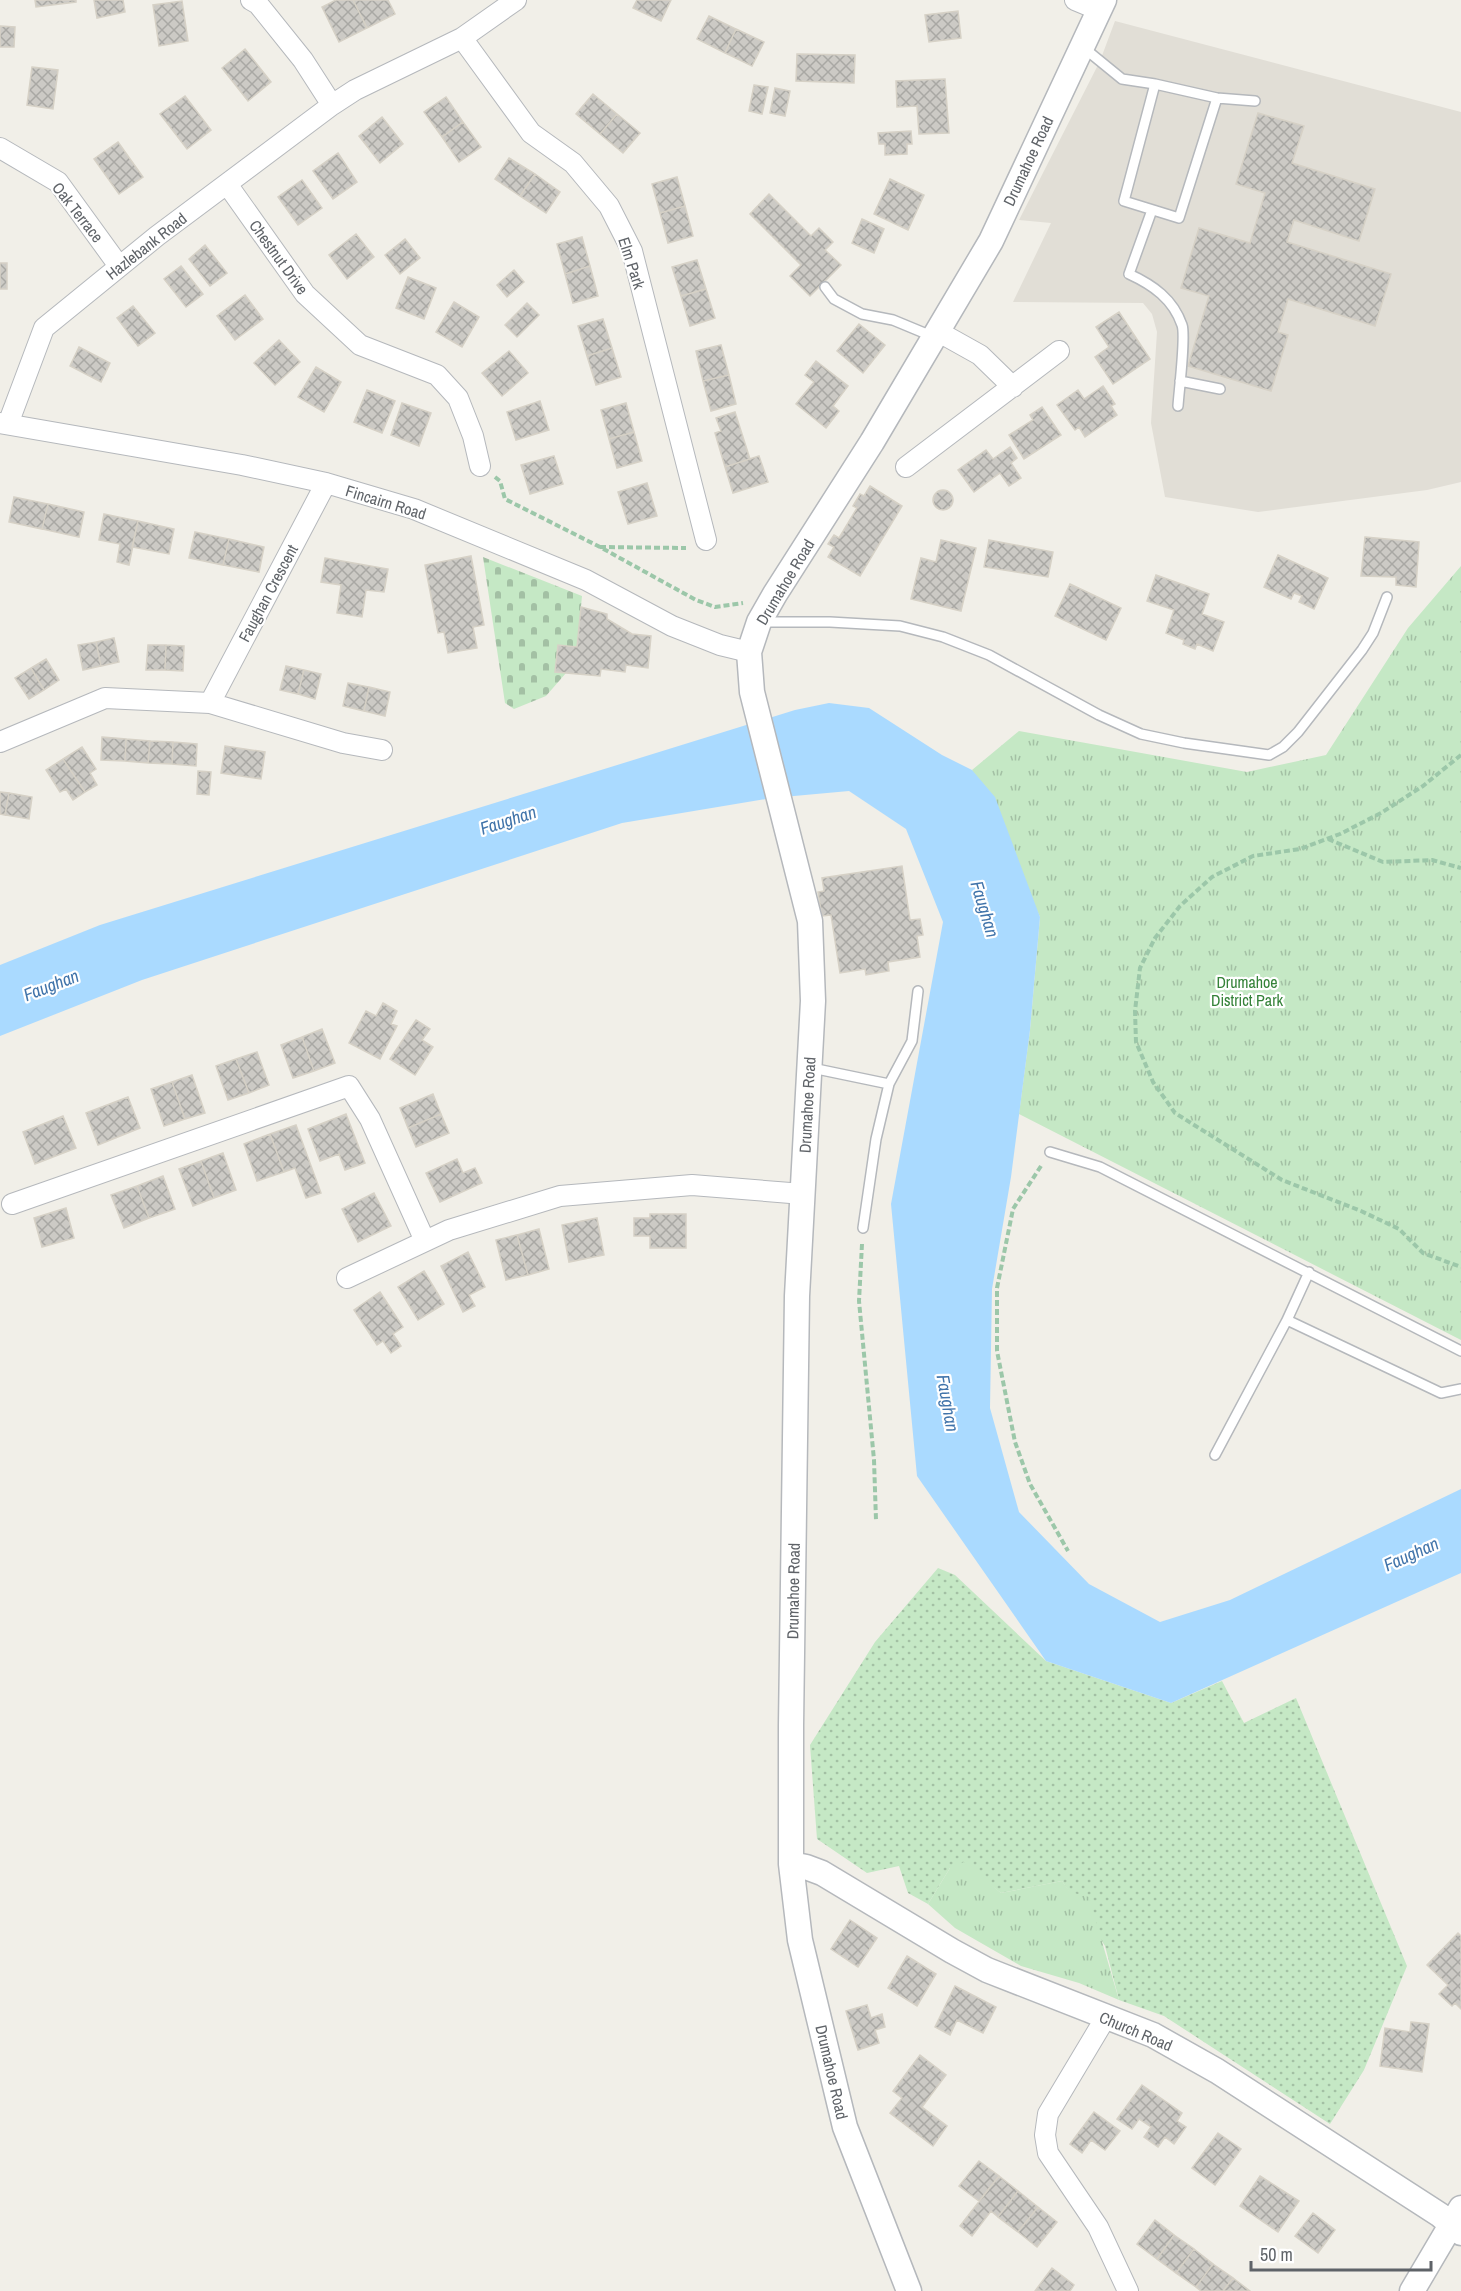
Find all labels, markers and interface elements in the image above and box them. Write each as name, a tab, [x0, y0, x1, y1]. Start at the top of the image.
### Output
street label: Drumahoe Road	[998, 113, 1058, 209]
street label: Oak Terrace	[47, 177, 109, 247]
street label: Hazlebank Road	[101, 207, 191, 285]
street label: Chestnut Drive	[244, 215, 314, 299]
street label: Elm Park	[613, 234, 651, 292]
street label: Fincairn Road	[343, 479, 429, 525]
street label: Drumahoe Road	[751, 535, 819, 629]
street label: Faughan Crescent	[233, 540, 303, 646]
water label: Faughan	[477, 799, 539, 841]
water label: Faughan	[965, 878, 1005, 940]
water label: Faughan	[20, 963, 82, 1007]
park label: Drumahoe District Park	[1211, 971, 1284, 1011]
street label: Drumahoe Road	[793, 1056, 821, 1154]
water label: Faughan	[931, 1372, 965, 1434]
water label: Faughan	[1380, 1531, 1442, 1577]
street label: Drumahoe Road	[781, 1543, 805, 1639]
street label: Church Road	[1096, 2006, 1176, 2056]
street label: Drumahoe Road	[810, 2023, 854, 2121]
scale bar	[1251, 2234, 1431, 2272]
text: 50 m	[1260, 2242, 1293, 2267]

